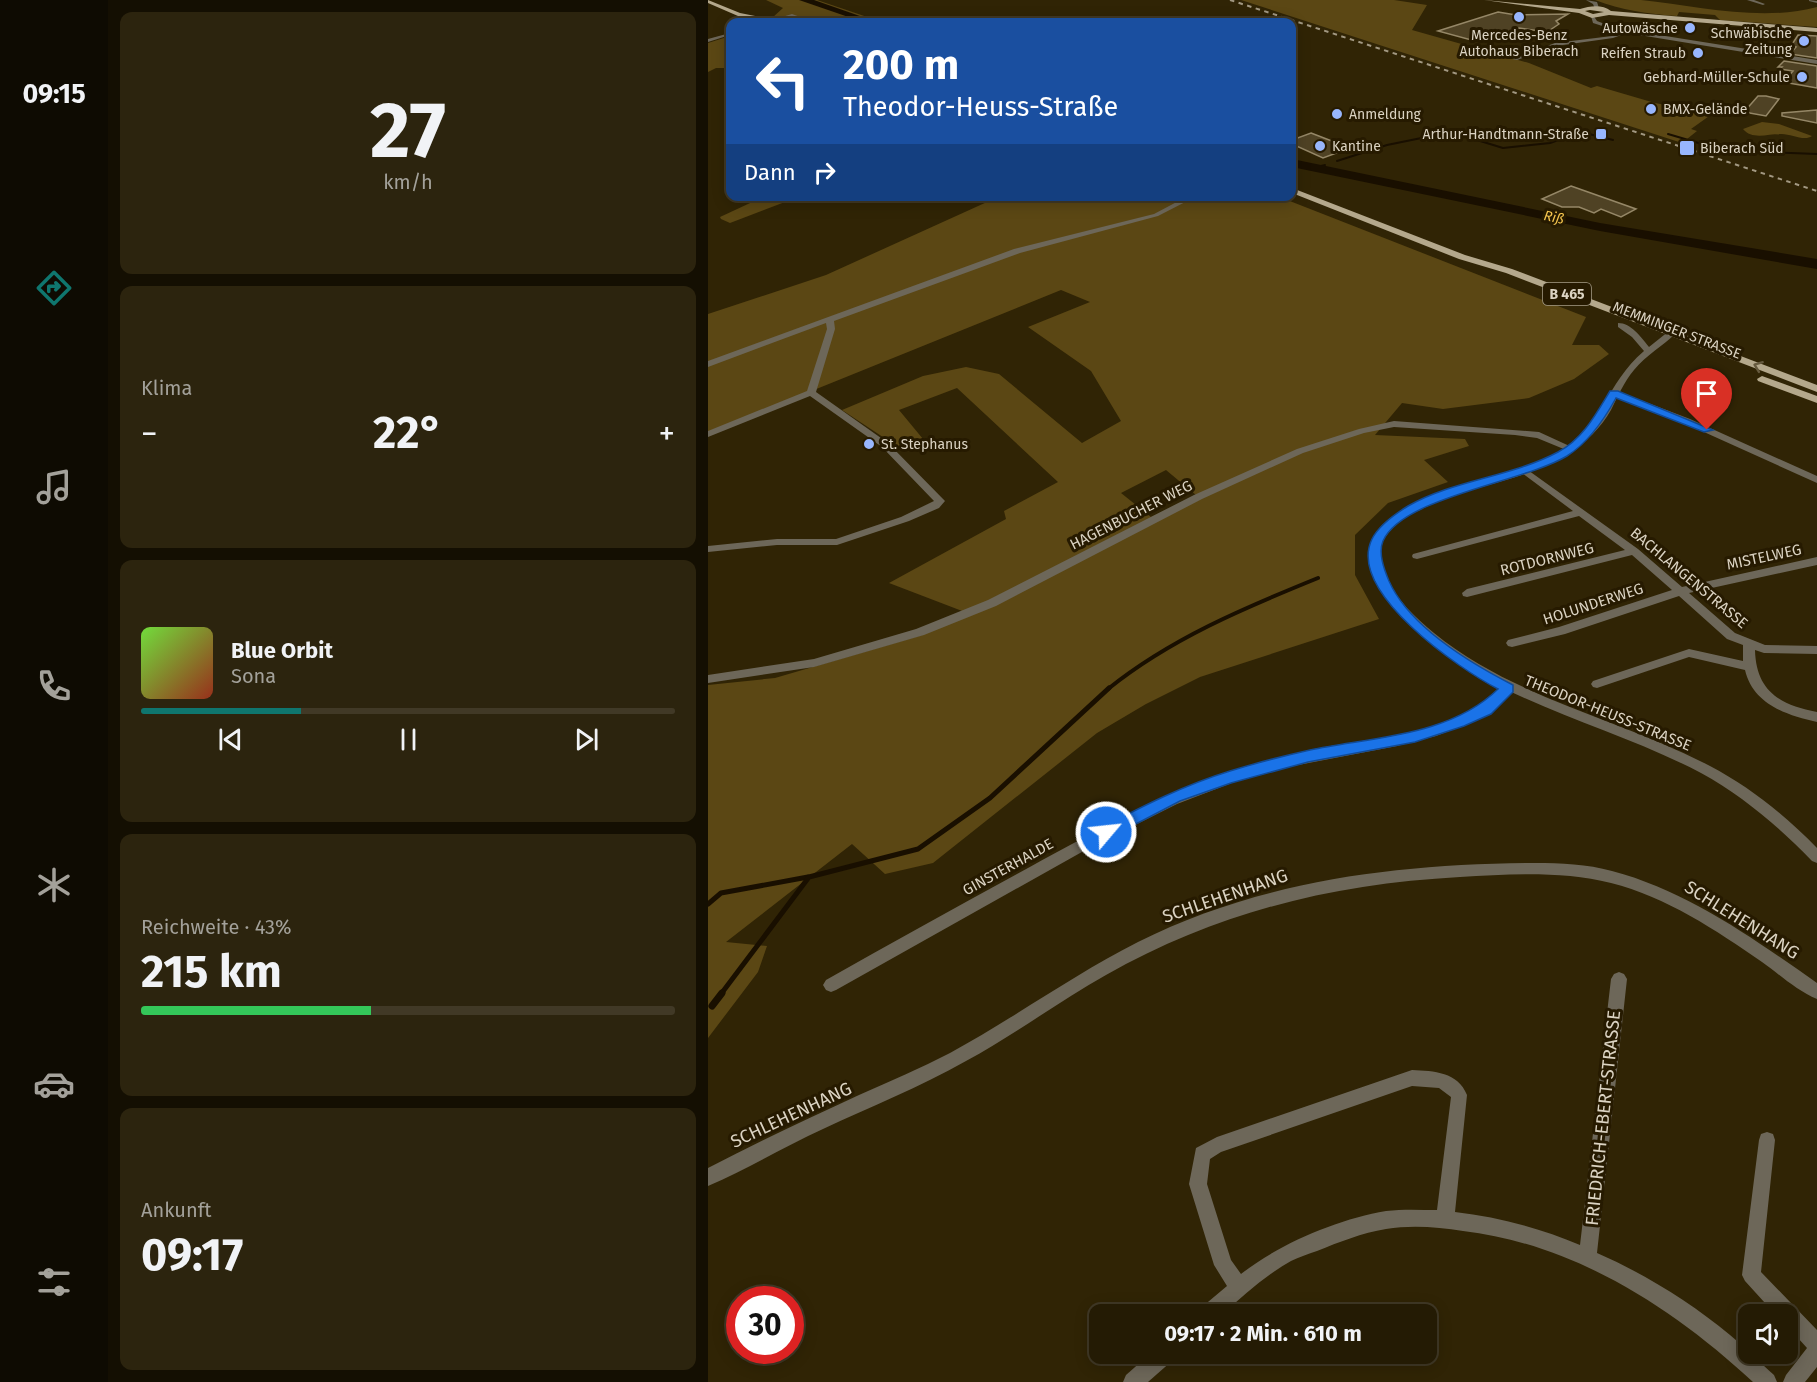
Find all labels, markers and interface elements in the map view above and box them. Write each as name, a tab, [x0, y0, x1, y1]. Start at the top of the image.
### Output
marker: Mercedes-Benz Autohaus Biberach	[1512, 10, 1526, 24]
place label: Autowäsche	[1602, 20, 1678, 37]
marker: Autowäsche	[1683, 21, 1697, 35]
place label: Schwäbische Zeitung	[1711, 25, 1793, 58]
place label: Mercedes-Benz Autohaus Biberach	[1459, 27, 1579, 60]
marker: Schwäbische Zeitung	[1797, 34, 1811, 48]
text: 200 m	[843, 40, 959, 90]
icon: left	[744, 42, 822, 120]
place label: Reifen Straub	[1600, 45, 1686, 62]
marker: Reifen Straub	[1691, 46, 1705, 60]
place label: Gebhard-Müller-Schule	[1643, 69, 1790, 86]
marker: Gebhard-Müller-Schule	[1795, 70, 1809, 84]
text: 09:15	[22, 78, 86, 110]
text: 27	[370, 84, 446, 178]
text: Theodor-Heuss-Straße	[843, 91, 1118, 123]
place label: BMX-Gelände	[1663, 101, 1747, 118]
marker: BMX-Gelände	[1644, 102, 1658, 116]
place label: Anmeldung	[1349, 106, 1422, 123]
marker: Anmeldung	[1330, 107, 1344, 121]
place label: Arthur-Handtmann-Straße	[1423, 126, 1589, 143]
marker: Arthur-Handtmann-Straße	[1594, 127, 1608, 141]
place label: Kantine	[1332, 138, 1381, 155]
marker: Kantine	[1313, 139, 1327, 153]
marker: Biberach Süd	[1678, 139, 1696, 157]
place label: Biberach Süd	[1700, 140, 1784, 157]
icon: right	[808, 156, 841, 189]
text: Dann	[744, 159, 796, 186]
text: km/h	[383, 170, 433, 194]
water label: Riß	[1542, 207, 1566, 228]
icon: directions	[33, 267, 75, 309]
road number: B 465	[1543, 283, 1591, 305]
street label: MEMMINGER STRASSE	[1610, 298, 1743, 363]
one-way arrow	[1754, 361, 1764, 374]
pin	[1681, 368, 1732, 430]
text: Klima	[141, 376, 192, 400]
icon: arrive	[1690, 377, 1723, 410]
text: 22°	[373, 406, 443, 460]
text: −	[141, 414, 158, 454]
text: +	[659, 414, 675, 454]
place label: St. Stephanus	[881, 436, 968, 453]
marker: St. Stephanus	[862, 437, 876, 451]
icon: music	[33, 466, 75, 508]
street label: HAGENBUCHER WEG	[1067, 476, 1195, 554]
street label: BACHLANGENSTRASSE	[1627, 524, 1751, 632]
street label: ROTDORNWEG	[1498, 539, 1596, 579]
street label: MISTELWEG	[1725, 540, 1803, 574]
street label: HOLUNDERWEG	[1541, 579, 1645, 629]
text: Blue Orbit	[231, 637, 333, 664]
text: Sona	[231, 664, 276, 688]
icon: phone	[33, 665, 75, 707]
street label: THEODOR-HEUSS-STRASSE	[1522, 671, 1694, 755]
icon: previous	[214, 723, 247, 756]
icon: pause	[392, 723, 425, 756]
icon: next	[570, 723, 603, 756]
position arrow	[1074, 800, 1138, 864]
street label: GINSTERHALDE	[960, 835, 1056, 899]
icon: climate	[33, 864, 75, 906]
street label: SCHLEHENHANG	[1159, 864, 1291, 928]
street label: SCHLEHENHANG	[1681, 876, 1803, 964]
text: Reichweite · 43%	[141, 915, 292, 939]
text: 215 km	[141, 945, 282, 999]
street label: FRIEDRICH-EBERT-STRASSE	[1581, 1009, 1625, 1227]
icon: car	[33, 1063, 75, 1105]
street label: SCHLEHENHANG	[727, 1077, 855, 1153]
text: Ankunft	[141, 1198, 212, 1222]
text: 09:17	[141, 1228, 243, 1282]
icon: filters	[33, 1261, 75, 1303]
speed limit sign: 30	[726, 1286, 804, 1364]
map controls	[1738, 1304, 1798, 1364]
button: sound	[1738, 1304, 1798, 1364]
text: 09:17 · 2 Min. · 610 m	[1164, 1320, 1362, 1347]

